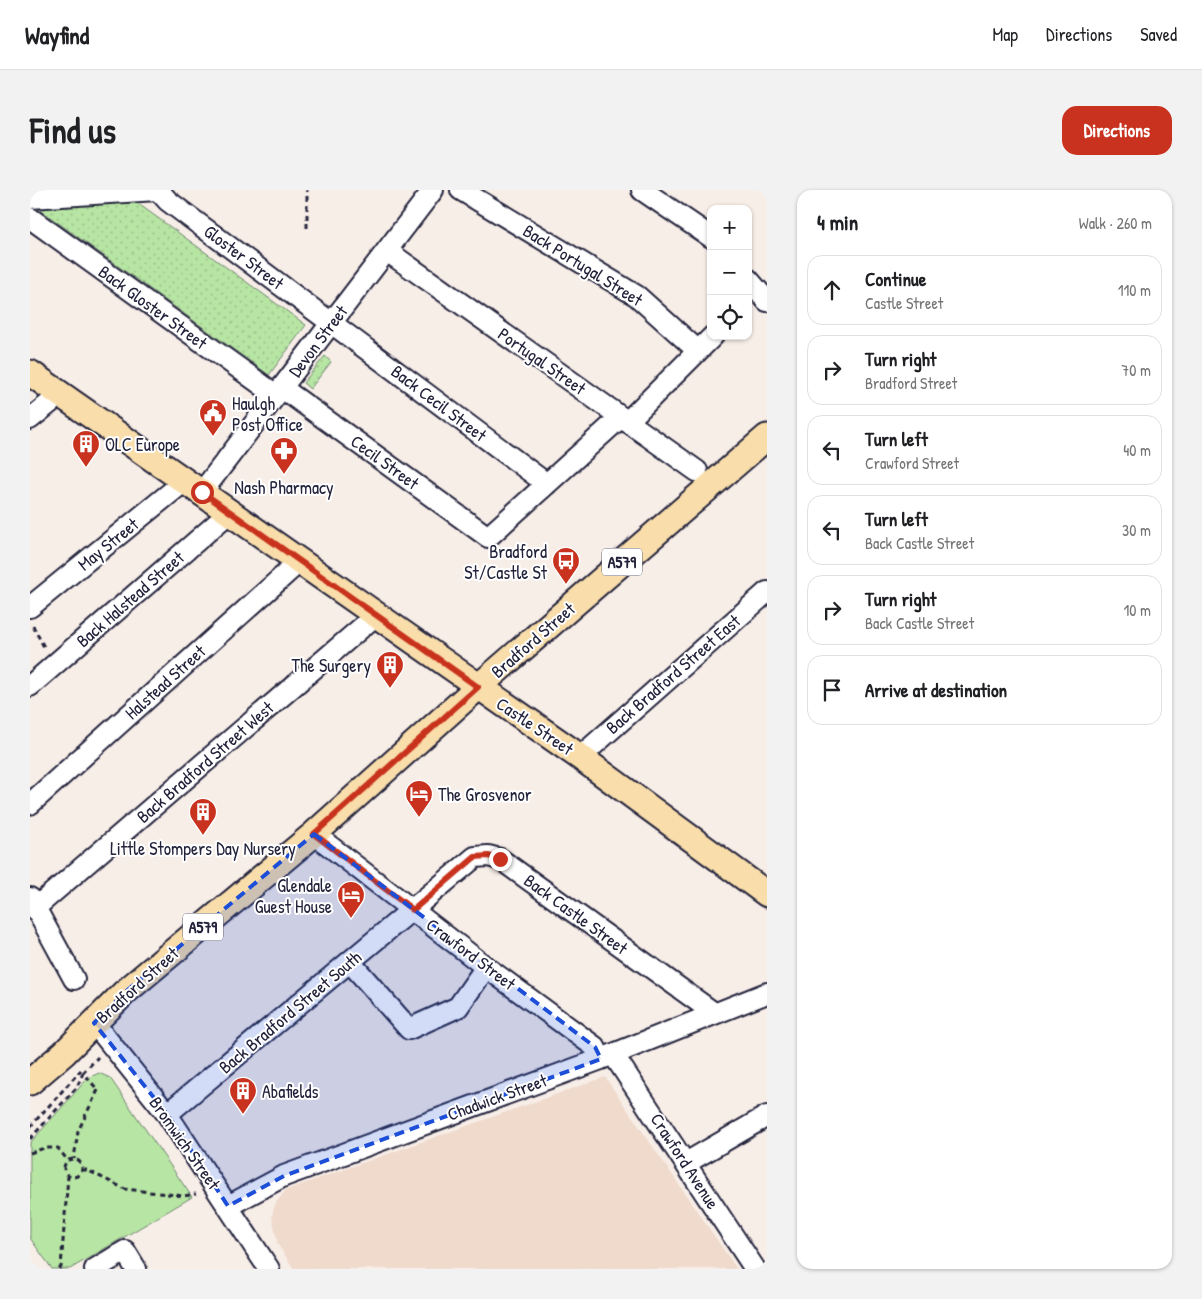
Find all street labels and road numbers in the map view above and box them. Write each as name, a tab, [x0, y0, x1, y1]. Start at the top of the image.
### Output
street label: Back Portugal Street	[518, 218, 648, 312]
street label: Gloster Street	[199, 219, 290, 296]
street label: Back Gloster Street	[94, 259, 213, 355]
street label: Devon Street	[283, 299, 354, 382]
street label: Portugal Street	[493, 321, 592, 401]
street label: Back Cecil Street	[386, 359, 493, 448]
street label: Cecil Street	[346, 429, 425, 496]
street label: May Street	[72, 511, 144, 576]
street label: Back Halstead Street	[71, 545, 190, 653]
road number: A579	[602, 548, 642, 576]
street label: Bradford Street	[486, 596, 581, 683]
street label: Back Bradford Street East	[600, 608, 746, 739]
street label: Halstead Street	[119, 638, 211, 725]
street label: Castle Street	[492, 691, 579, 761]
street label: Back Bradford Street West	[131, 695, 280, 829]
street label: Back Castle Street	[519, 868, 634, 961]
street label: Crawford Street	[421, 912, 521, 996]
road number: A579	[183, 914, 223, 940]
street label: Bradford Street	[90, 940, 185, 1029]
street label: Back Bradford Street South	[213, 945, 367, 1079]
street label: Chadwick Street	[444, 1067, 551, 1127]
street label: Bromwich Street	[144, 1091, 227, 1195]
street label: Crawford Avenue	[645, 1108, 725, 1214]

